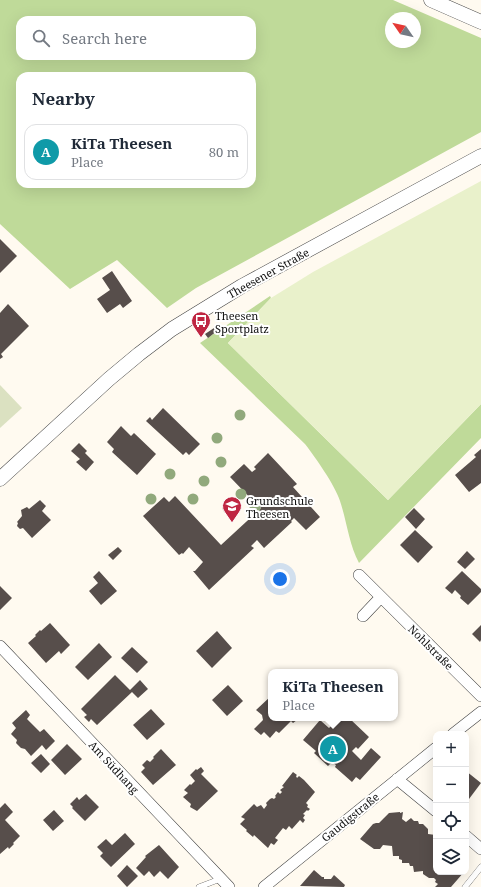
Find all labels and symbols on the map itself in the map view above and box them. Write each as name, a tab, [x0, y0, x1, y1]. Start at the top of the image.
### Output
north arrow	[385, 12, 421, 48]
street label: Theesener Straße	[224, 244, 312, 302]
place label: Theesen Sportplatz	[215, 308, 269, 336]
bus stop icon: Theesen Sportplatz	[190, 310, 212, 338]
place label: Grundschule Theesen	[246, 493, 314, 521]
school or university icon: Grundschule Theesen	[221, 495, 243, 523]
your location	[270, 569, 290, 589]
street label: Nohlstraße	[405, 621, 457, 673]
pin: A	[320, 734, 346, 764]
street label: Am Südhang	[86, 737, 142, 797]
street label: Gaudigstraße	[318, 789, 382, 845]

